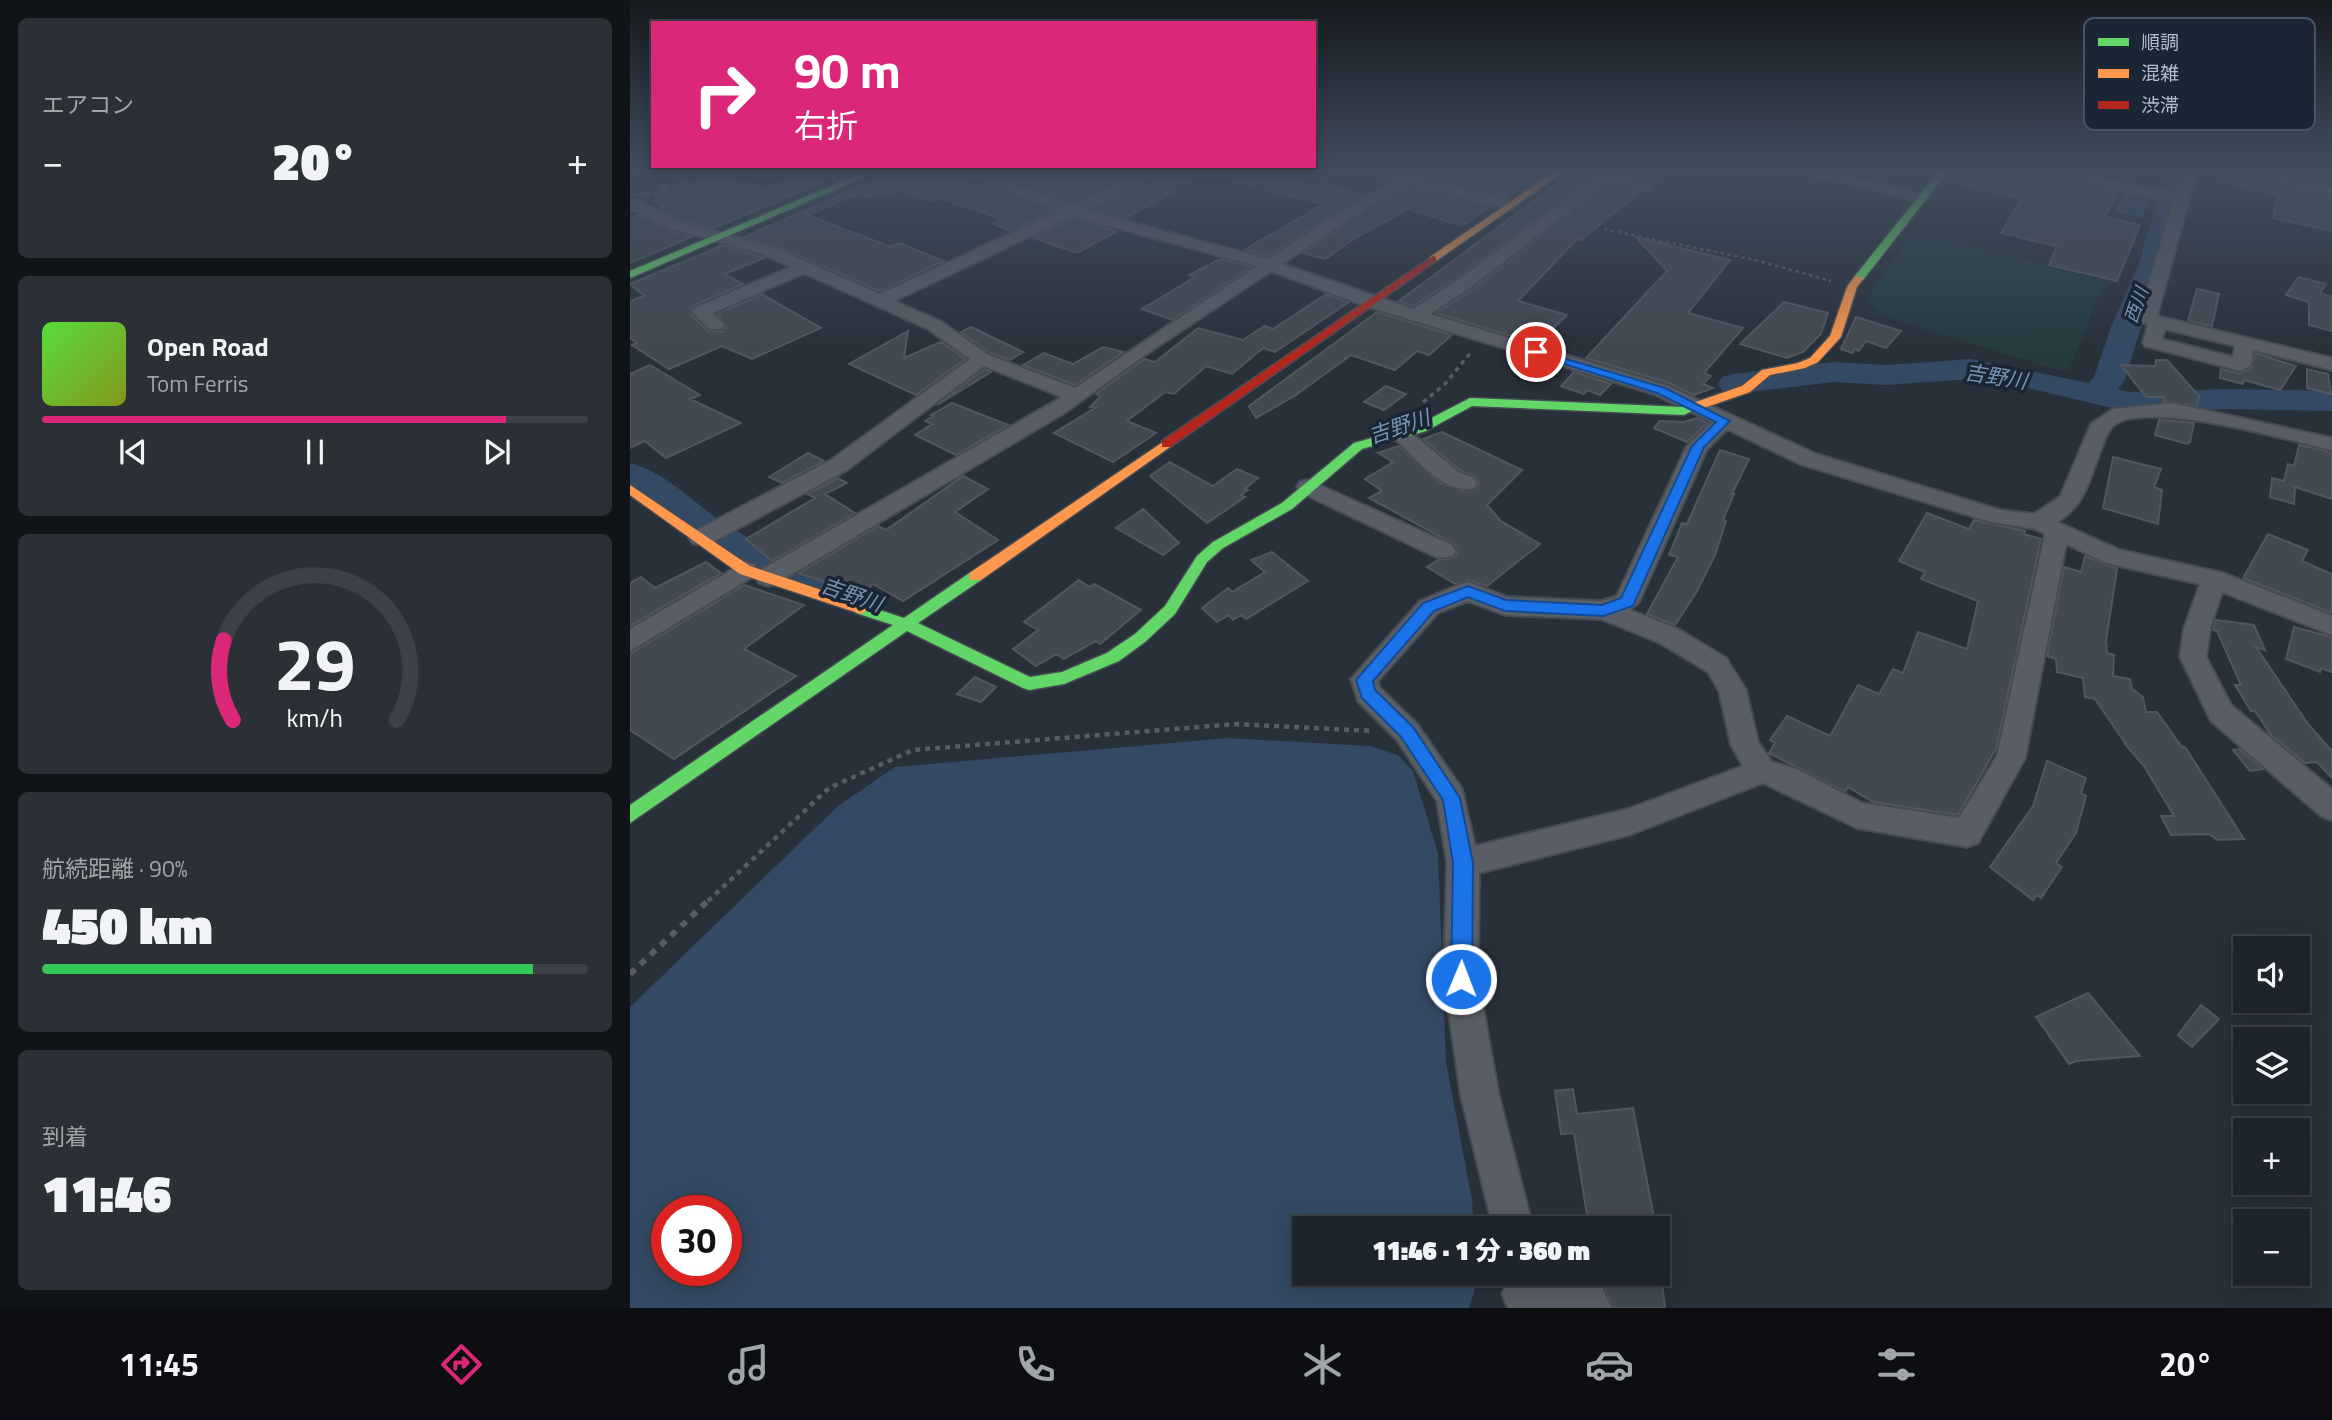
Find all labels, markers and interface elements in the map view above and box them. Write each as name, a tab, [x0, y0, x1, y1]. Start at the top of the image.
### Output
legend	[2084, 18, 2315, 130]
text: 順調	[2141, 27, 2179, 56]
text: 90 m	[794, 32, 901, 107]
icon: right	[679, 49, 770, 140]
text: 混雑	[2141, 58, 2179, 87]
text: エアコン	[42, 87, 134, 122]
text: 渋滞	[2141, 90, 2179, 119]
text: 右折	[794, 101, 858, 149]
text: 20°	[272, 121, 358, 200]
text: −	[42, 132, 63, 190]
text: +	[567, 132, 588, 190]
water label: 西川	[2117, 282, 2155, 326]
pin	[1506, 322, 1566, 382]
text: Open Road	[147, 327, 269, 366]
icon: arrive	[1517, 333, 1555, 371]
water label: 吉野川	[1962, 355, 2032, 397]
text: Tom Ferris	[147, 366, 248, 401]
water label: 吉野川	[1364, 400, 1436, 451]
icon: previous	[114, 433, 152, 471]
icon: pause	[296, 433, 334, 471]
icon: next	[478, 433, 516, 471]
water label: 吉野川	[817, 569, 889, 620]
text: 29	[274, 608, 356, 718]
text: km/h	[287, 699, 343, 737]
text: 航続距離 · 90%	[42, 851, 188, 886]
text: 450 km	[42, 885, 213, 964]
map controls	[2233, 936, 2310, 1286]
button: sound	[2233, 936, 2310, 1013]
position arrow	[1424, 942, 1498, 1016]
button: layers	[2233, 1027, 2310, 1104]
button: +	[2233, 1118, 2310, 1195]
text: 到着	[42, 1119, 88, 1154]
text: 11:46	[42, 1153, 171, 1232]
speed limit sign: 30	[651, 1195, 742, 1286]
button: −	[2233, 1209, 2310, 1286]
text: 11:46 · 1 分 · 360 m	[1372, 1231, 1590, 1270]
text: 11:45	[119, 1340, 199, 1388]
icon: directions	[437, 1340, 486, 1389]
icon: music	[724, 1340, 773, 1389]
icon: phone	[1011, 1340, 1060, 1389]
icon: climate	[1298, 1340, 1347, 1389]
icon: car	[1585, 1340, 1634, 1389]
icon: filters	[1872, 1340, 1921, 1389]
text: 20°	[2159, 1340, 2213, 1388]

